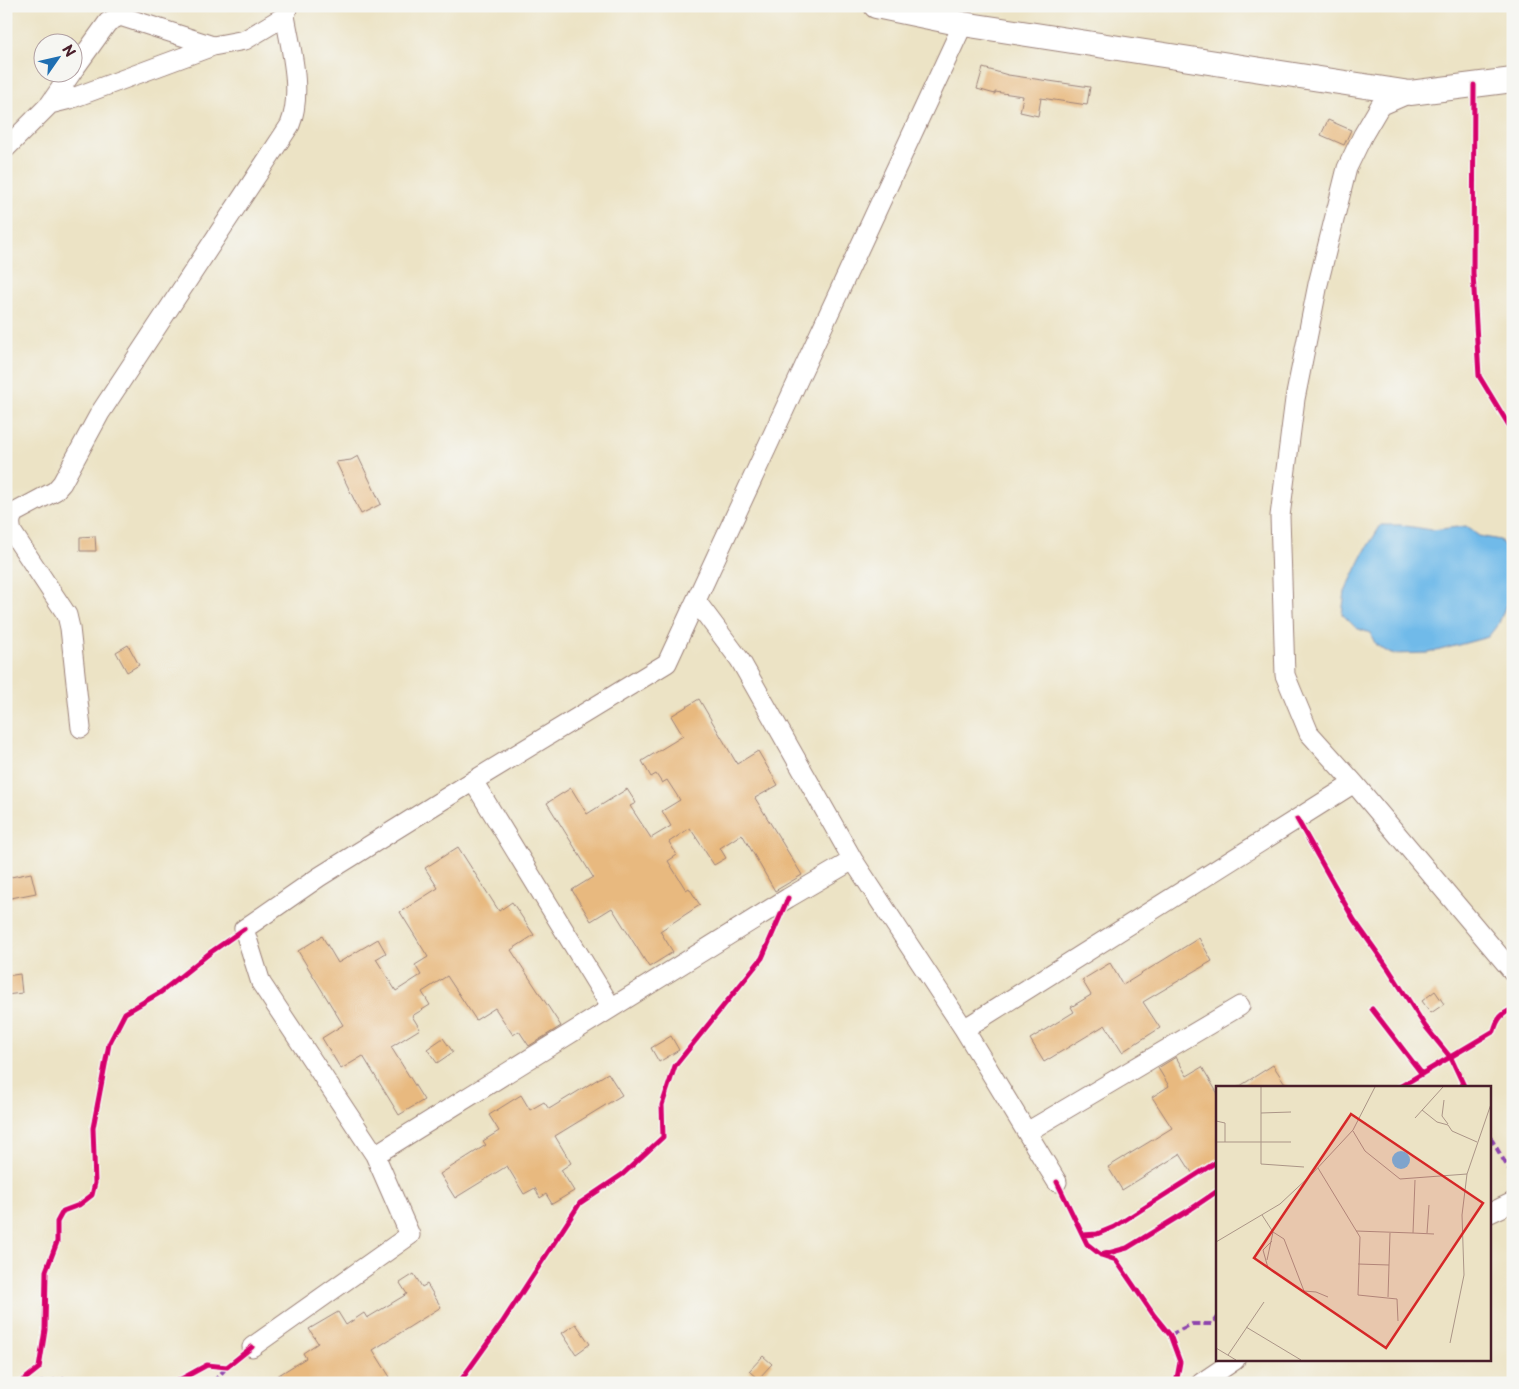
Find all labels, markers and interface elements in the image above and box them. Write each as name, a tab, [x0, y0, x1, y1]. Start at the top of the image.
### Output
north arrow	[32, 32, 82, 82]
text: N	[57, 40, 81, 61]
inset map	[1216, 1086, 1492, 1362]

